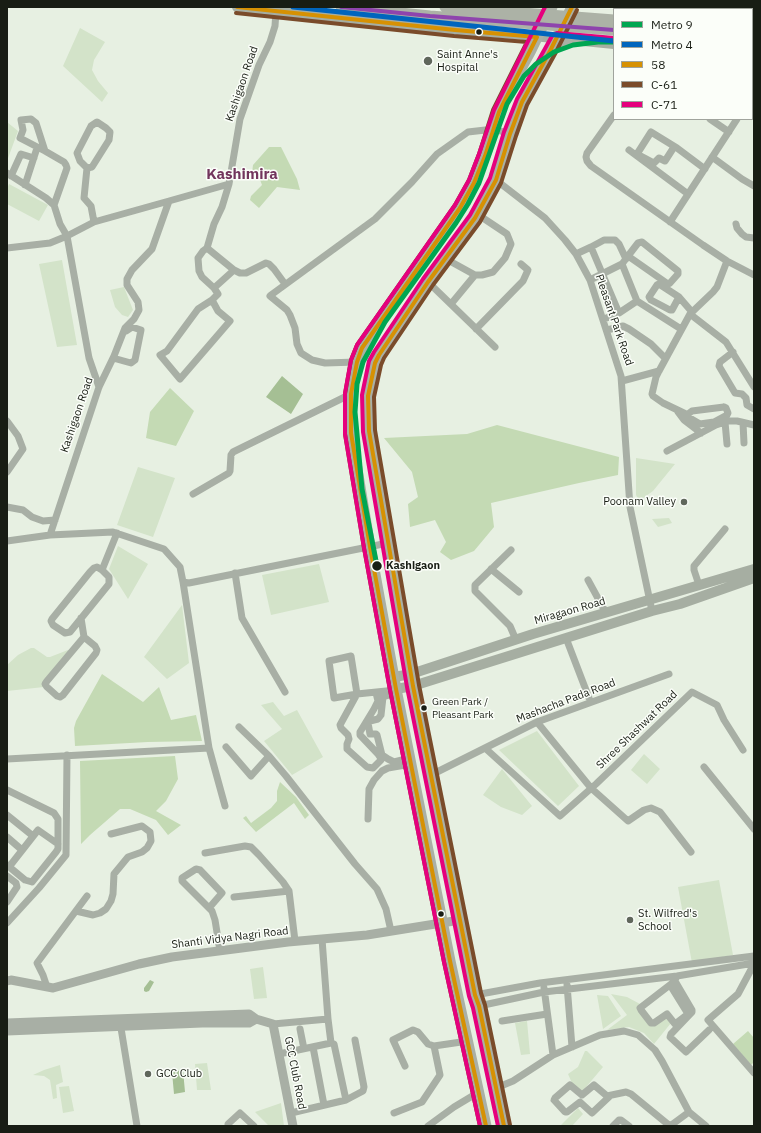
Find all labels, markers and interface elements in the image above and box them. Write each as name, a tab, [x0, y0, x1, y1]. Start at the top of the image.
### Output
legend	[613, 8, 753, 120]
text: Metro 9	[651, 17, 693, 32]
unlabelled marker	[474, 27, 484, 37]
text: Metro 4	[651, 37, 693, 52]
street label: Kashigaon Road	[223, 45, 261, 123]
place label: Saint Anne's Hospital	[437, 48, 498, 74]
marker: Saint Anne's Hospital	[422, 55, 434, 67]
text: 58	[651, 57, 665, 72]
text: C-61	[651, 77, 677, 92]
text: C-71	[651, 97, 677, 112]
district label: Kashimira	[206, 166, 278, 184]
street label: Pleasant Park Road	[592, 273, 636, 367]
street label: Kashigaon Road	[58, 376, 96, 454]
place label: Poonam Valley	[603, 495, 676, 509]
marker: Poonam Valley	[679, 497, 689, 507]
marker: Kashigaon	[370, 559, 384, 573]
place label: Kashigaon	[386, 559, 440, 573]
street label: Miragaon Road	[533, 595, 607, 627]
street label: Mashacha Pada Road	[515, 676, 617, 726]
street label: Shree Shashwat Road	[594, 688, 680, 772]
place label: Green Park / Pleasant Park	[432, 696, 494, 720]
marker: Green Park / Pleasant Park	[419, 703, 429, 713]
place label: St. Wilfred's School	[638, 907, 697, 933]
unlabelled marker	[436, 909, 446, 919]
marker: St. Wilfred's School	[625, 915, 635, 925]
street label: Shanti Vidya Nagri Road	[171, 924, 289, 952]
street label: GCC Club Road	[281, 1035, 309, 1111]
place label: GCC Club	[156, 1067, 202, 1081]
marker: GCC Club	[143, 1069, 153, 1079]

